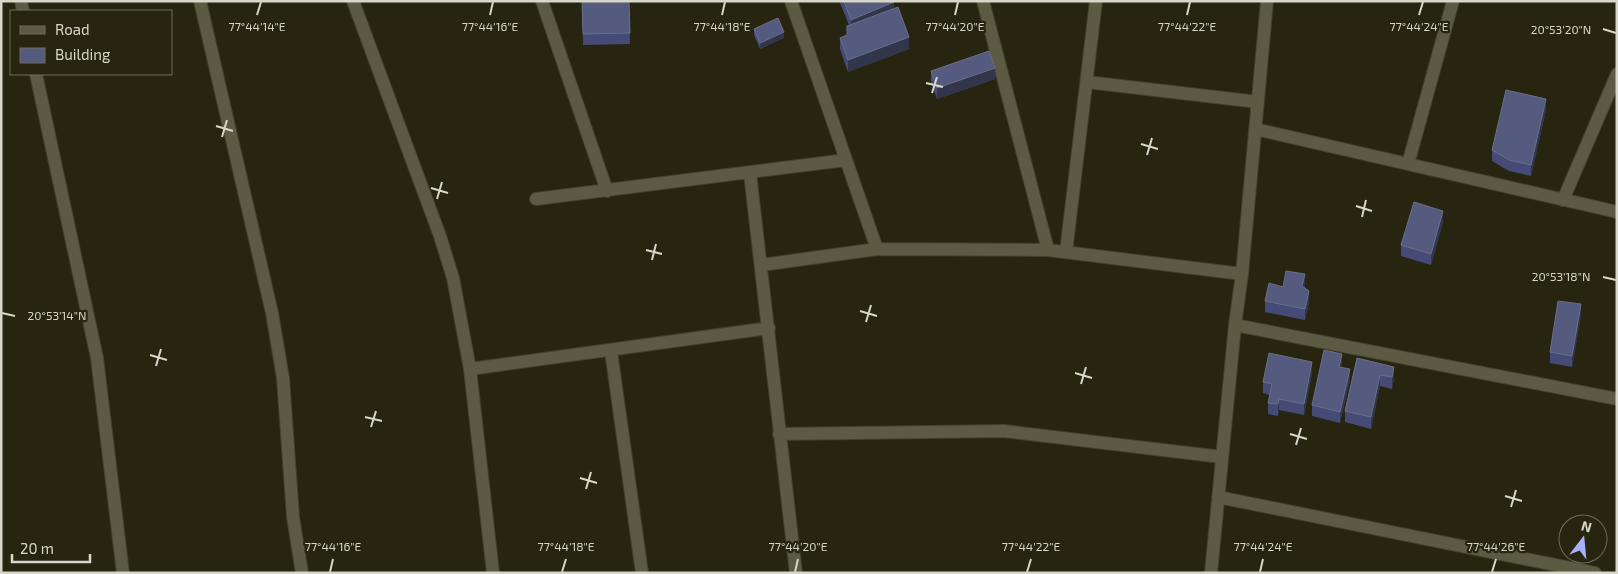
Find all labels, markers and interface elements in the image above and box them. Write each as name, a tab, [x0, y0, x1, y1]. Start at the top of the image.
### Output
legend	[10, 10, 172, 75]
text: 77°44'14"E	[229, 19, 286, 33]
text: 77°44'16"E	[462, 19, 519, 33]
text: 77°44'18"E	[694, 19, 751, 33]
text: 77°44'20"E	[926, 19, 985, 33]
text: 77°44'22"E	[1158, 19, 1216, 33]
text: 77°44'24"E	[1390, 19, 1449, 33]
text: Road	[55, 20, 90, 38]
text: 20°53'20"N	[1531, 22, 1591, 36]
text: Building	[55, 45, 111, 63]
text: 20°53'18"N	[1532, 269, 1590, 283]
text: 20°53'14"N	[28, 308, 86, 322]
north arrow	[1558, 514, 1608, 564]
text: N	[1580, 516, 1594, 536]
scale bar	[12, 532, 90, 564]
text: 20 m	[20, 539, 54, 557]
text: 77°44'16"E	[305, 539, 362, 553]
text: 77°44'18"E	[538, 539, 595, 553]
text: 77°44'20"E	[769, 539, 828, 553]
text: 77°44'22"E	[1002, 539, 1060, 553]
text: 77°44'24"E	[1234, 539, 1293, 553]
text: 77°44'26"E	[1467, 539, 1525, 553]

